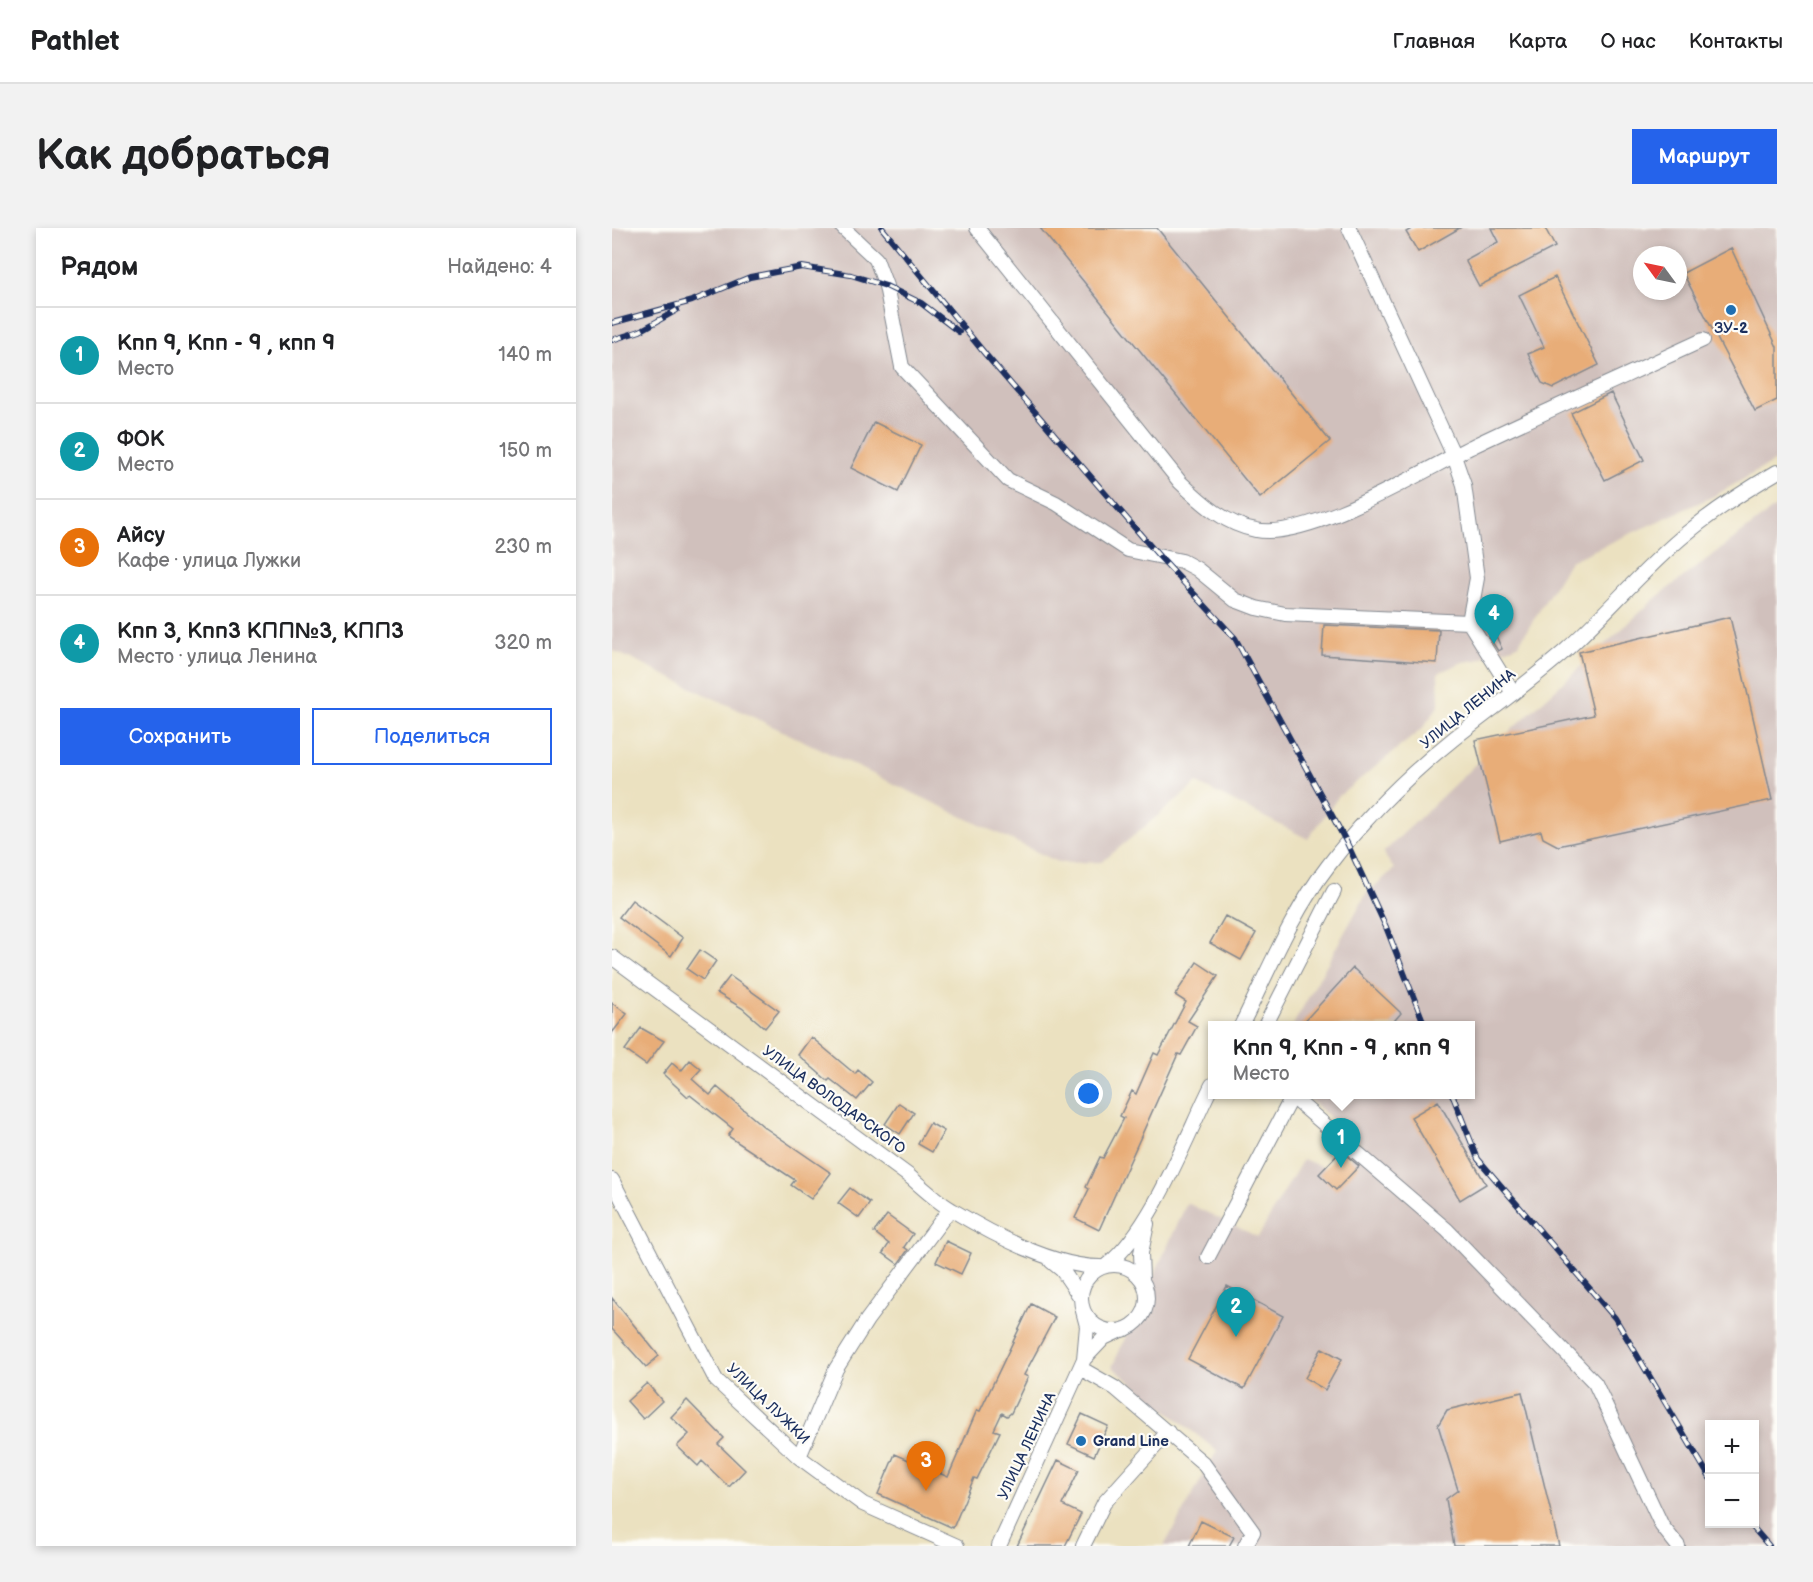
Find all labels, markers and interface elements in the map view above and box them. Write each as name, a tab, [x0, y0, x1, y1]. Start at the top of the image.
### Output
text: Pathlet	[30, 25, 119, 58]
text: Главная	[1392, 29, 1475, 54]
text: Карта	[1508, 29, 1567, 54]
text: О нас	[1600, 29, 1656, 54]
text: Контакты	[1689, 29, 1783, 54]
button: Маршрут	[1632, 129, 1777, 184]
text: Как добраться	[36, 131, 331, 182]
north arrow	[1633, 246, 1687, 300]
text: Рядом	[60, 252, 138, 283]
text: Найдено: 4	[447, 255, 552, 279]
marker: ЗУ-2	[1724, 303, 1738, 317]
place label: ЗУ-2	[1714, 319, 1748, 338]
text: Кпп 9, Кпп - 9 , кпп 9	[117, 330, 335, 357]
text: 1	[75, 343, 84, 367]
text: 140 m	[498, 343, 552, 367]
text: Место	[117, 357, 174, 381]
text: ФОК	[117, 426, 165, 453]
text: 2	[74, 439, 85, 463]
text: 150 m	[499, 439, 552, 463]
text: Место	[117, 453, 174, 477]
text: Айсу	[117, 522, 165, 549]
text: 3	[74, 535, 85, 559]
text: 230 m	[495, 535, 552, 559]
text: Кафе · улица Лужки	[117, 549, 301, 573]
pin: 4	[1474, 594, 1514, 644]
text: Кпп 3, Кпп3 КПП№3, КПП3	[117, 618, 404, 645]
text: 4	[74, 631, 85, 655]
text: 320 m	[494, 631, 552, 655]
text: Место · улица Ленина	[117, 645, 317, 669]
street label: УЛИЦА ЛЕНИНА	[1417, 664, 1520, 753]
button: Сохранить	[60, 708, 300, 765]
button: Поделиться	[312, 708, 552, 765]
popup	[1208, 1021, 1475, 1099]
text: Кпп 9, Кпп - 9 , кпп 9	[1232, 1035, 1451, 1062]
street label: УЛИЦА ВОЛОДАРСКОГО	[759, 1042, 910, 1159]
text: Место	[1232, 1062, 1289, 1086]
your location	[1074, 1079, 1103, 1108]
pin: 1	[1322, 1118, 1360, 1168]
pin: 2	[1216, 1288, 1256, 1337]
street label: УЛИЦА ЛУЖКИ	[722, 1360, 814, 1448]
street label: УЛИЦА ЛЕНИНА	[994, 1388, 1061, 1503]
map controls	[1705, 1420, 1759, 1528]
button: +	[1705, 1420, 1759, 1474]
place label: Grand Line	[1093, 1432, 1169, 1451]
marker: Grand Line	[1074, 1434, 1088, 1448]
pin: 3	[906, 1442, 946, 1491]
button: −	[1705, 1474, 1759, 1528]

